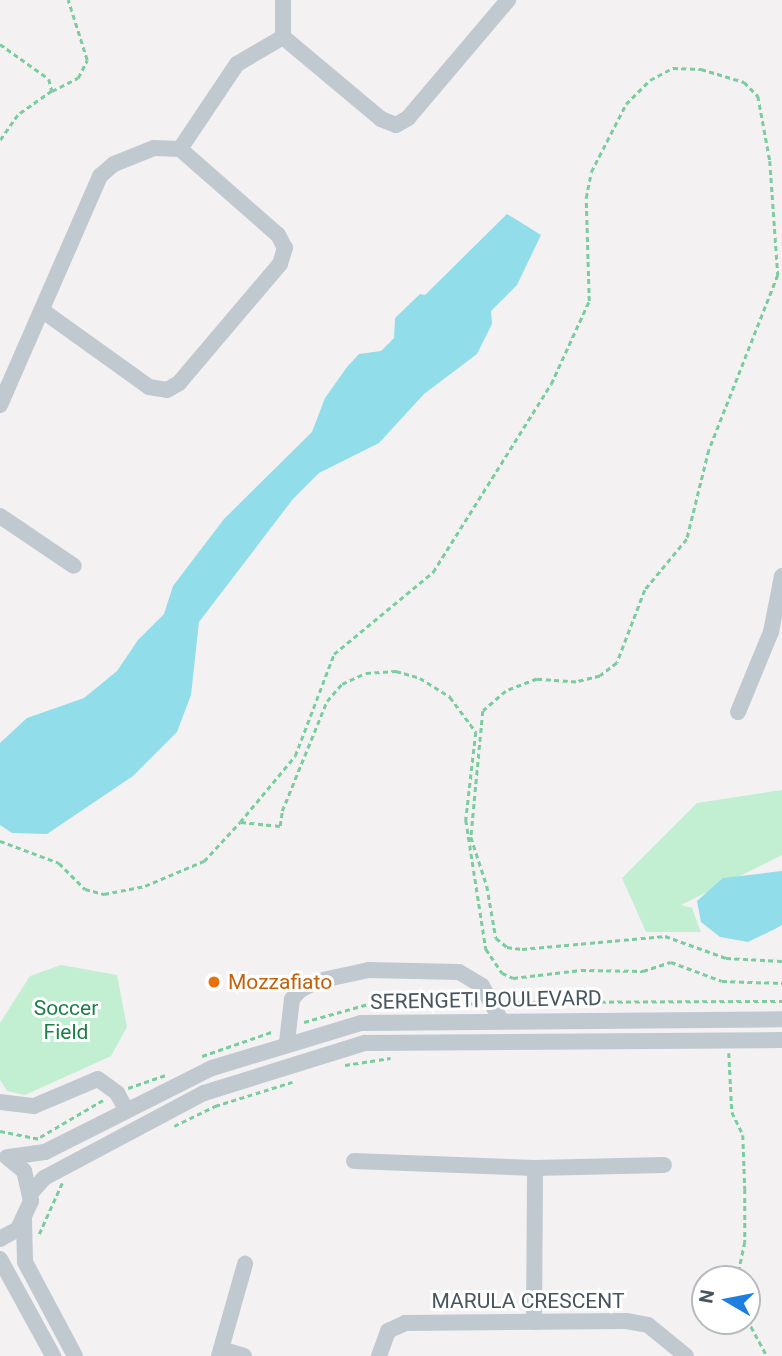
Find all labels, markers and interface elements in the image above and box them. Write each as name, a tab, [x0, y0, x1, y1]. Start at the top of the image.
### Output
place label: Mozzafiato	[228, 969, 332, 995]
marker: Mozzafiato	[206, 974, 222, 990]
street label: SERENGETI BOULEVARD	[370, 985, 602, 1015]
park label: Soccer Field	[34, 995, 98, 1045]
north arrow	[691, 1265, 761, 1335]
street label: MARULA CRESCENT	[431, 1288, 625, 1314]
text: N	[694, 1288, 719, 1305]

